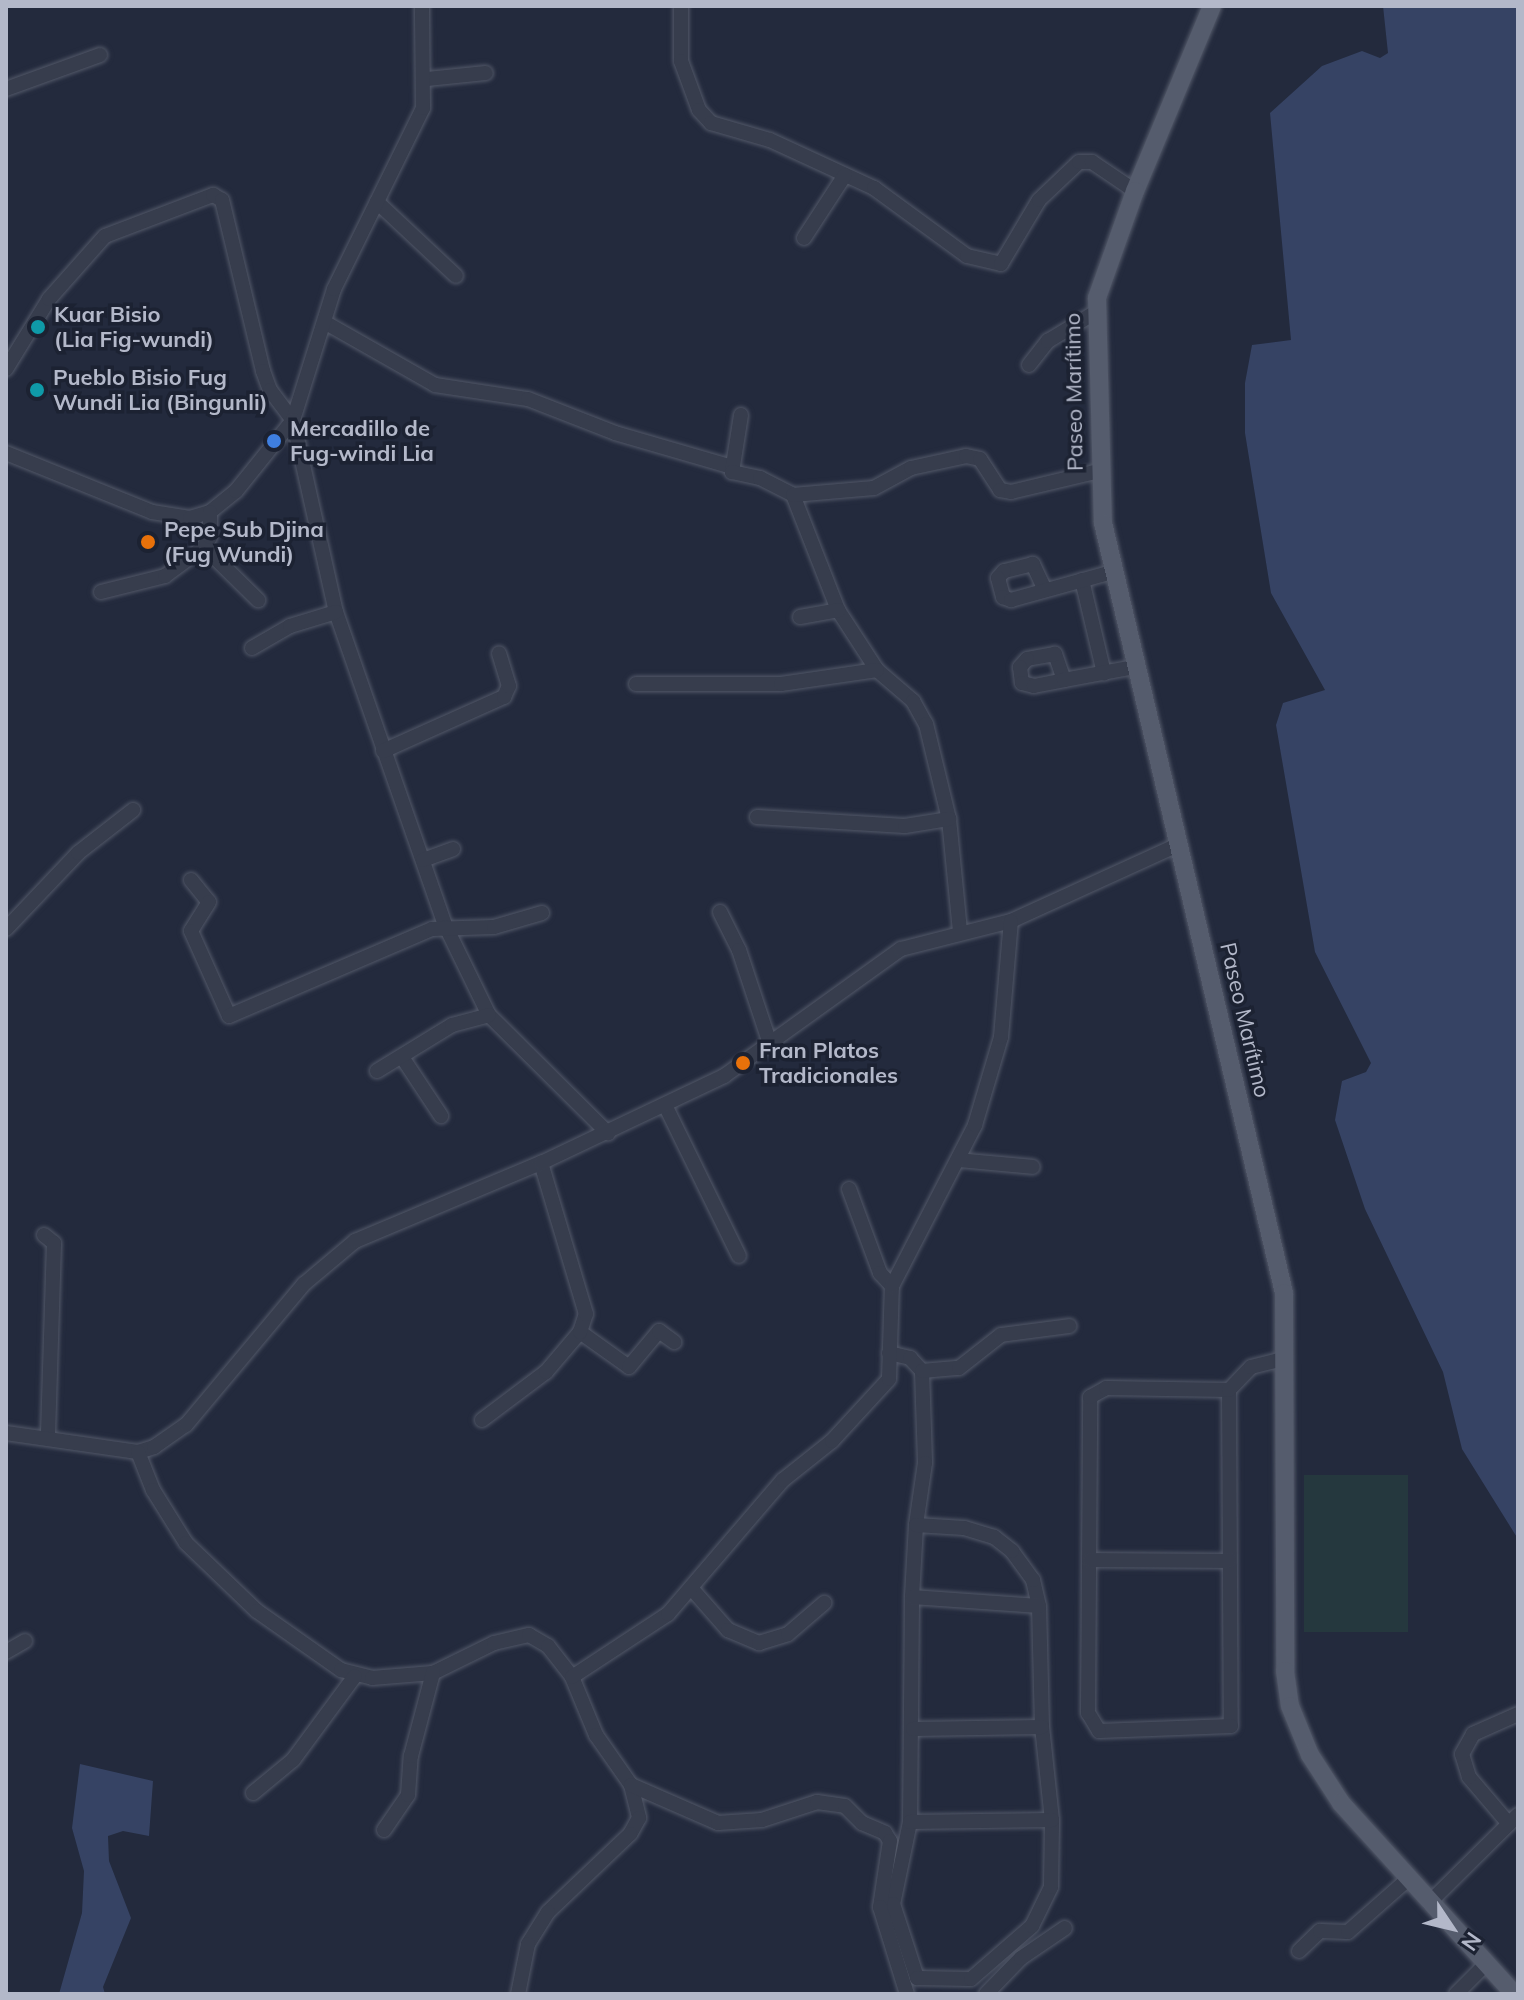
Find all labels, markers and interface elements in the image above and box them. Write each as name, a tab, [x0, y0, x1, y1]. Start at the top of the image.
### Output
place label: Kuar Bisio (Lia Fig-wundi)	[54, 301, 214, 352]
street label: Paseo Marítimo	[1059, 313, 1089, 471]
marker: Kuar Bisio (Lia Fig-wundi)	[29, 318, 47, 336]
place label: Pueblo Bisio Fug Wundi Lia (Bingunli)	[53, 364, 267, 416]
marker: Pueblo Bisio Fug Wundi Lia (Bingunli)	[28, 381, 46, 399]
place label: Mercadillo de Fug-windi Lia	[290, 415, 434, 466]
marker: Mercadillo de Fug-windi Lia	[265, 432, 283, 450]
place label: Pepe Sub Djina (Fug Wundi)	[164, 516, 324, 568]
marker: Pepe Sub Djina (Fug Wundi)	[139, 533, 157, 551]
street label: Paseo Marítimo	[1214, 940, 1276, 1100]
place label: Fran Platos Tradicionales	[759, 1037, 898, 1088]
marker: Fran Platos Tradicionales	[734, 1054, 752, 1072]
north arrow	[1412, 1888, 1492, 1968]
text: N	[1455, 1927, 1488, 1957]

